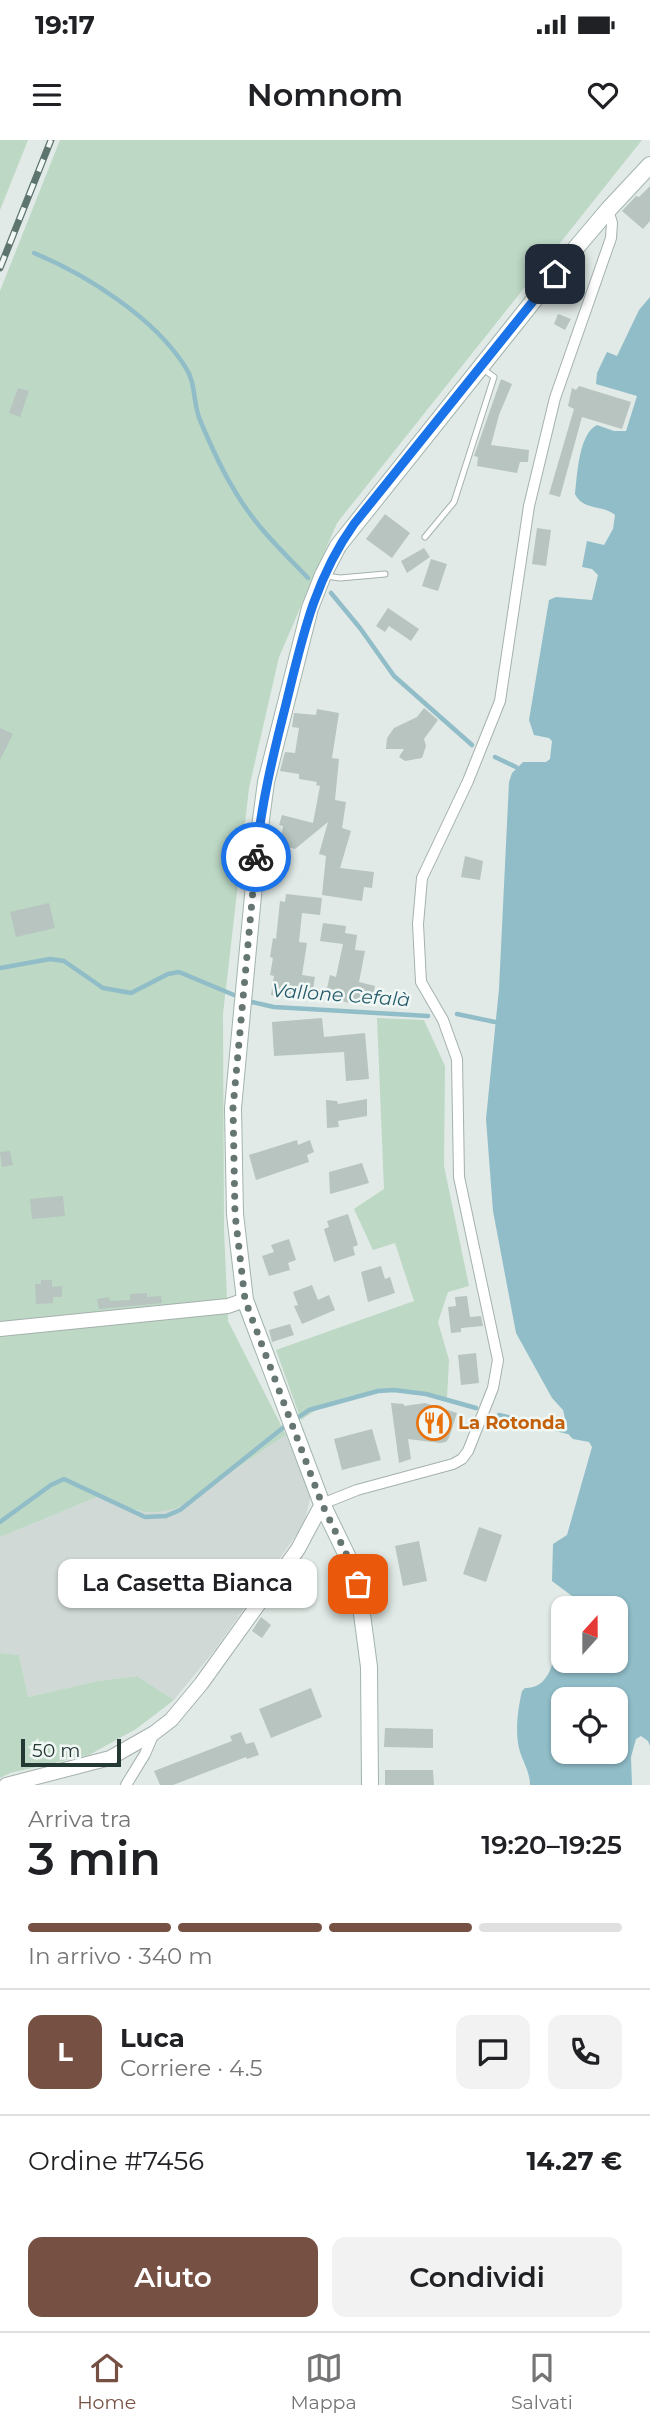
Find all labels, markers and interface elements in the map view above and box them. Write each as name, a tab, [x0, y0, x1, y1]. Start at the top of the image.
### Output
text: 19:17	[35, 9, 95, 41]
text: Nomnom	[247, 75, 403, 114]
icon: menu	[28, 76, 66, 114]
icon: heart	[584, 76, 622, 114]
pin	[525, 244, 585, 304]
icon: home	[536, 255, 574, 293]
courier	[221, 822, 291, 892]
icon: bike	[237, 838, 275, 876]
water label: Vallone Cefalà	[271, 979, 411, 1011]
restaurant icon: La Rotonda	[415, 1404, 453, 1442]
place label: La Rotonda	[458, 1412, 566, 1434]
pin	[328, 1554, 388, 1614]
callout: La Casetta Bianca	[57, 1560, 316, 1608]
icon: bag	[339, 1565, 377, 1603]
text: La Casetta Bianca	[82, 1569, 293, 1597]
north arrow	[551, 1596, 628, 1673]
map controls	[551, 1596, 628, 1764]
button: locate	[551, 1687, 628, 1764]
scale bar	[21, 1736, 121, 1768]
text: 50 m	[32, 1739, 80, 1762]
text: Arriva tra	[28, 1805, 132, 1833]
text: 19:20–19:25	[481, 1829, 622, 1861]
text: 3 min	[28, 1830, 161, 1887]
text: In arrivo · 340 m	[28, 1942, 213, 1970]
button: chat	[456, 2015, 530, 2089]
button: phone	[548, 2015, 622, 2089]
text: Luca	[120, 2022, 185, 2054]
text: L	[57, 2036, 73, 2068]
text: Corriere · 4.5	[120, 2054, 263, 2082]
text: Ordine #7456	[28, 2145, 204, 2177]
text: 14.27 €	[526, 2145, 622, 2177]
button: Aiuto	[28, 2237, 318, 2317]
button: Condividi	[332, 2237, 622, 2317]
tab: Home	[77, 2349, 136, 2414]
tab: Mappa	[290, 2349, 357, 2414]
tab: Salvati	[511, 2349, 573, 2414]

